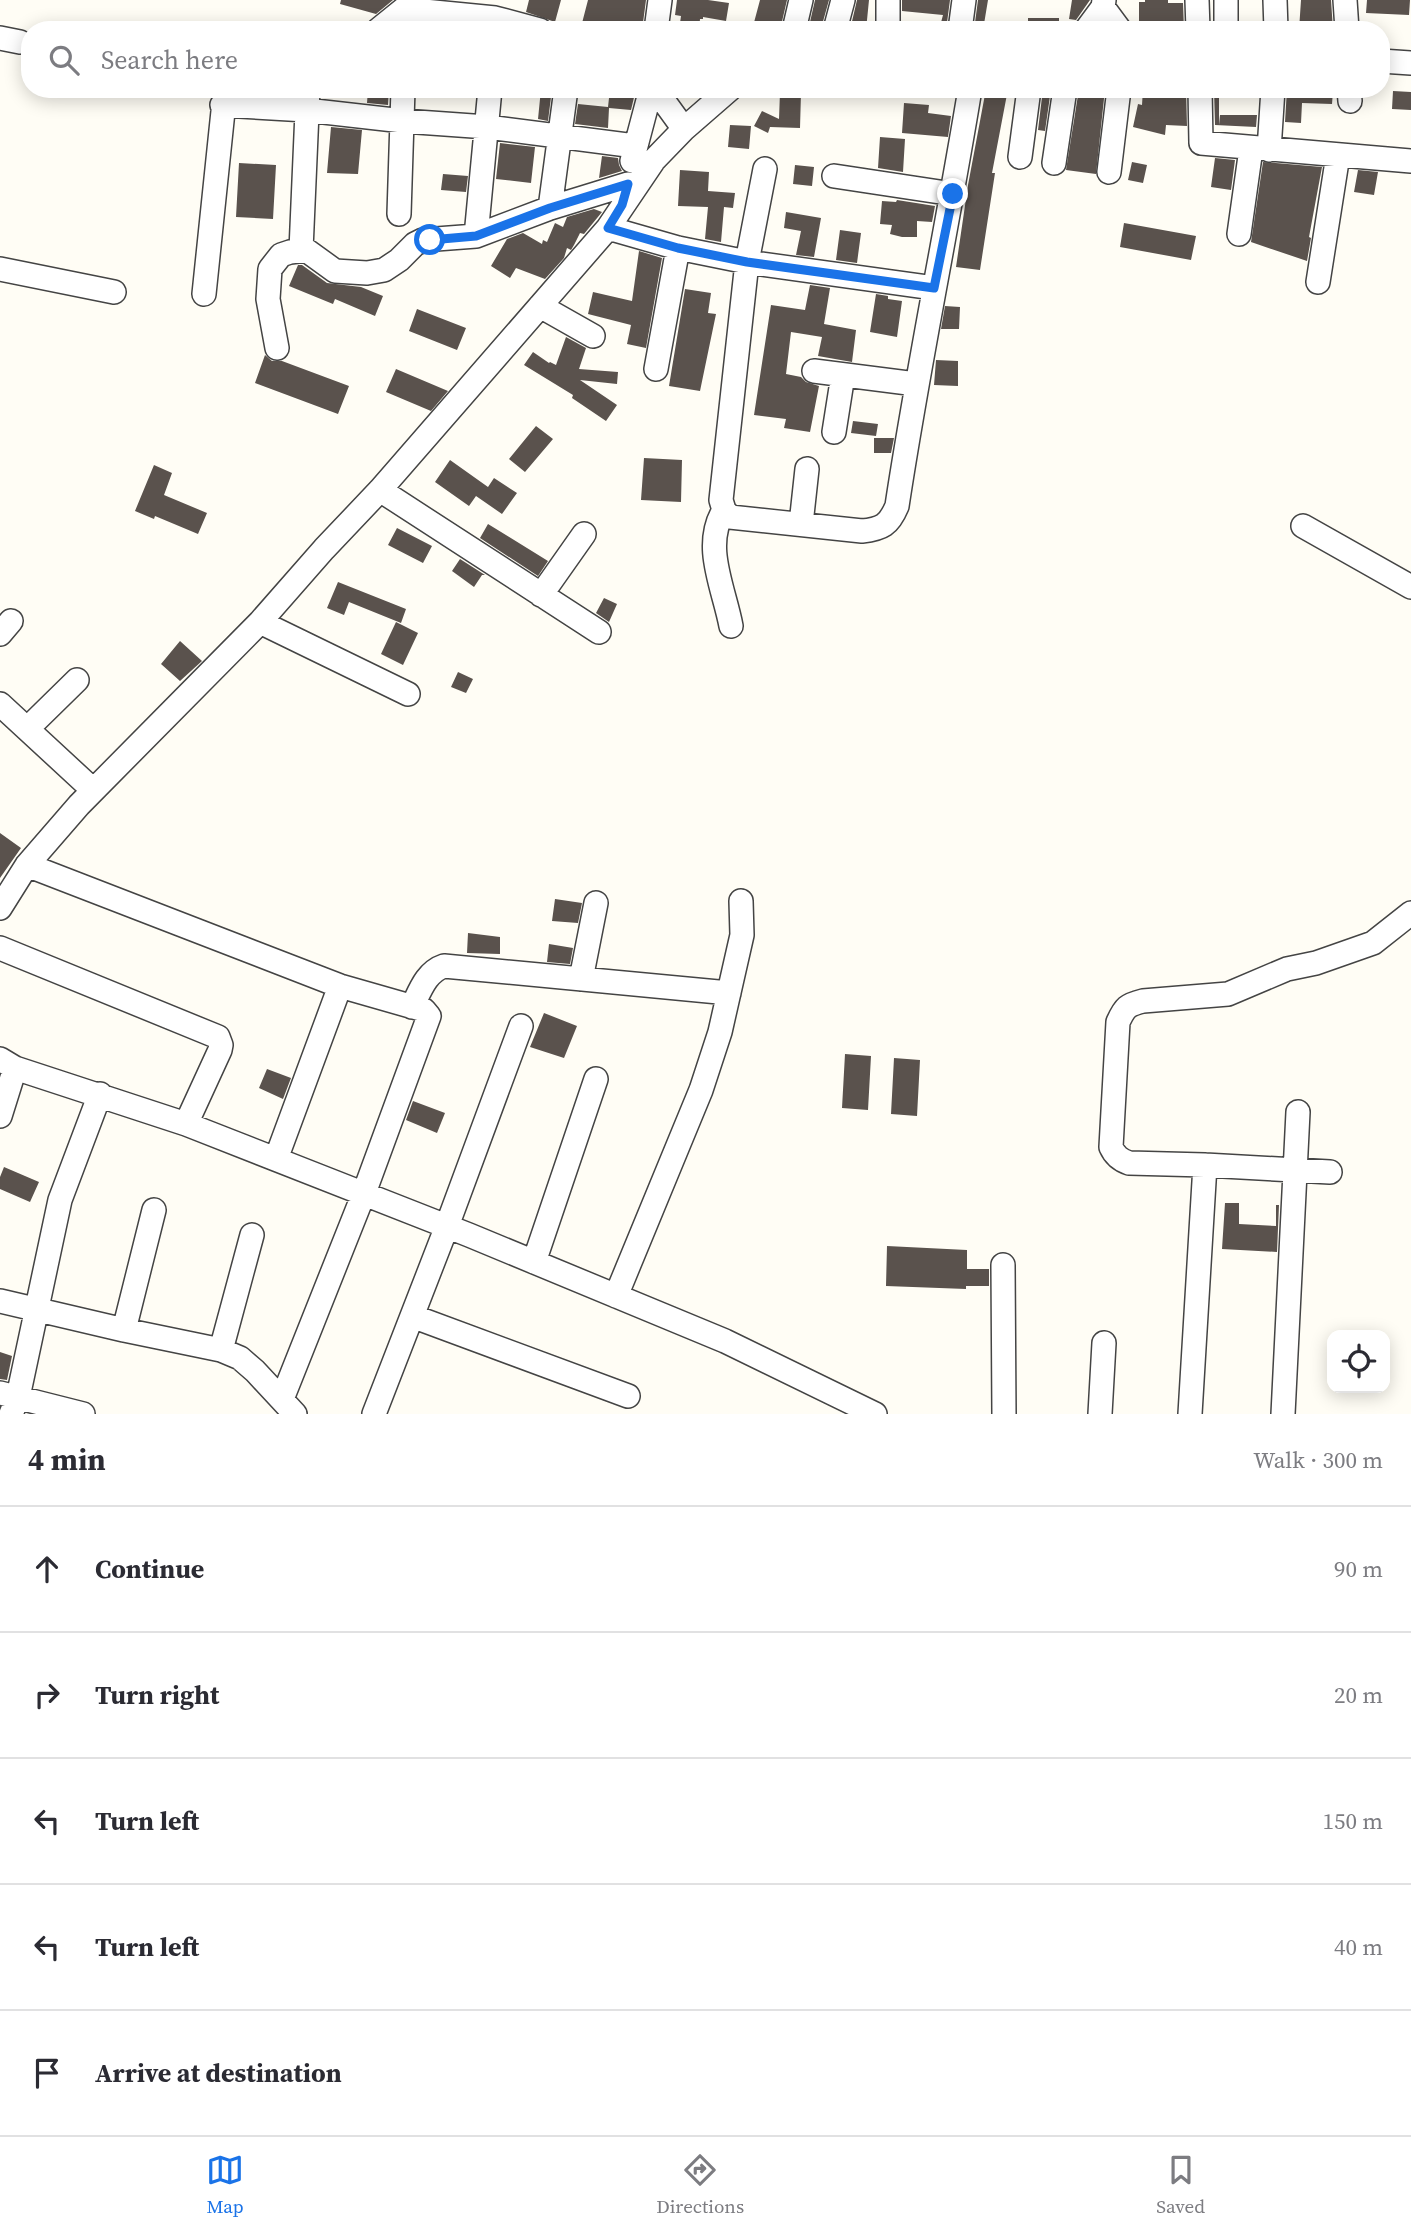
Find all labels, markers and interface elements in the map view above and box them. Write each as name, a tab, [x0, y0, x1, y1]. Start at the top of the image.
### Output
search box	[21, 21, 1390, 98]
icon: search	[45, 41, 83, 79]
text: Search here	[101, 42, 238, 78]
route end	[937, 178, 968, 209]
route start	[414, 224, 445, 255]
map controls	[1327, 1330, 1390, 1393]
button: locate	[1327, 1330, 1390, 1393]
text: 4 min	[28, 1439, 106, 1480]
text: Walk · 300 m	[1253, 1444, 1383, 1476]
icon: ahead	[28, 1550, 66, 1588]
text: Continue	[95, 1551, 204, 1587]
text: 90 m	[1334, 1553, 1383, 1585]
icon: right	[28, 1676, 66, 1714]
text: Turn right	[95, 1677, 219, 1713]
text: 20 m	[1334, 1679, 1383, 1711]
icon: left	[28, 1802, 66, 1840]
text: Turn left	[95, 1803, 199, 1839]
text: 150 m	[1322, 1805, 1383, 1837]
icon: left	[28, 1928, 66, 1966]
text: Turn left	[95, 1929, 199, 1965]
text: 40 m	[1334, 1931, 1383, 1963]
icon: arrive	[28, 2054, 66, 2092]
text: Arrive at destination	[95, 2055, 342, 2091]
tab: Map	[206, 2151, 244, 2219]
tab: Directions	[656, 2151, 744, 2219]
tab: Saved	[1156, 2151, 1205, 2219]

